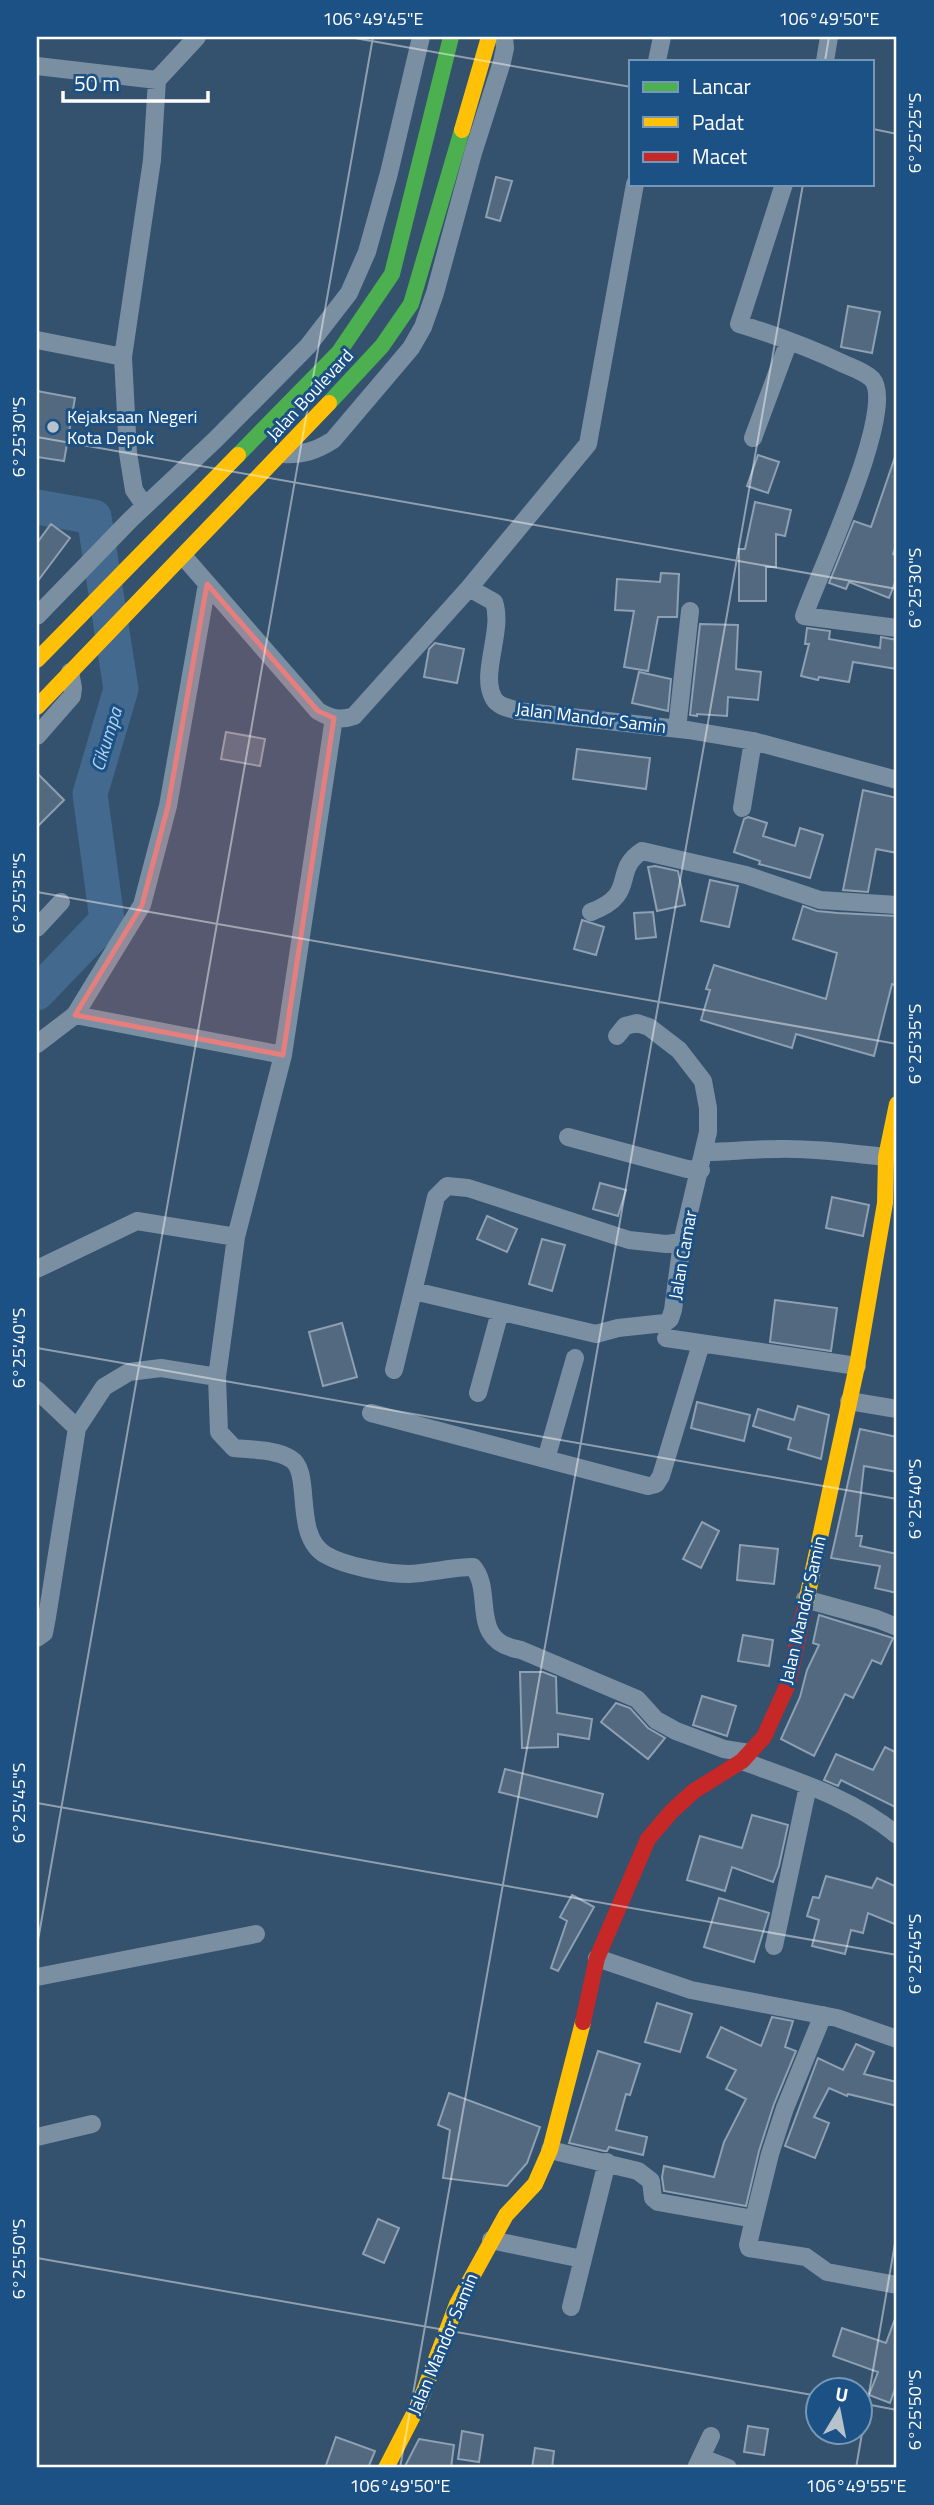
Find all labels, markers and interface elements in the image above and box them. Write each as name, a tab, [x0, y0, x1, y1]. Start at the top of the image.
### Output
text: 106°49'45"E	[322, 5, 424, 32]
text: 106°49'50"E	[778, 5, 880, 32]
scale bar	[63, 60, 208, 104]
legend	[629, 60, 874, 186]
text: 50 m	[74, 67, 120, 99]
text: Lancar	[692, 70, 751, 102]
text: 6°25'25"S	[901, 93, 928, 173]
text: Padat	[692, 106, 744, 138]
text: Macet	[692, 140, 748, 172]
street label: Jalan Boulevard	[260, 343, 360, 447]
text: 6°25'30"S	[5, 397, 32, 477]
place label: Kejaksaan Negeri Kota Depok	[67, 403, 197, 451]
marker: Kejaksaan Negeri Kota Depok	[45, 419, 61, 435]
text: 6°25'30"S	[901, 548, 928, 628]
street label: Jalan Mandor Samin	[514, 695, 668, 740]
water label: Cikumpa	[82, 702, 129, 774]
text: 6°25'35"S	[5, 853, 32, 933]
text: 6°25'35"S	[901, 1004, 928, 1084]
street label: Jalan Camar	[661, 1208, 704, 1302]
text: 6°25'40"S	[5, 1308, 32, 1388]
text: 6°25'40"S	[901, 1459, 928, 1539]
street label: Jalan Mandor Samin	[772, 1533, 833, 1687]
text: 6°25'45"S	[5, 1763, 32, 1843]
text: 6°25'45"S	[901, 1914, 928, 1994]
text: 6°25'50"S	[5, 2219, 32, 2299]
street label: Jalan Mandor Samin	[401, 2269, 485, 2419]
text: 6°25'50"S	[901, 2370, 928, 2450]
north arrow	[804, 2376, 874, 2446]
text: U	[833, 2378, 851, 2409]
text: 106°49'50"E	[349, 2472, 451, 2499]
text: 106°49'55"E	[805, 2472, 907, 2499]

